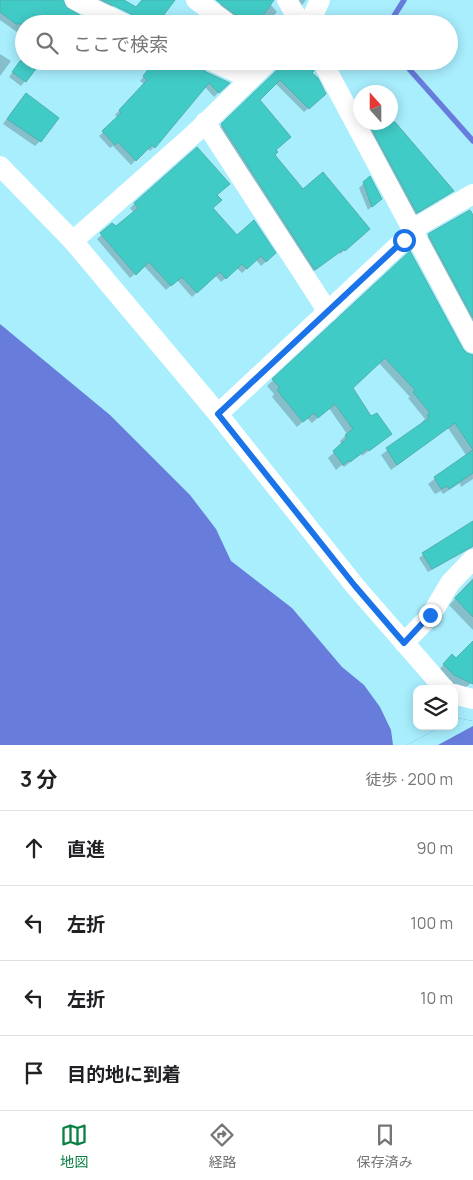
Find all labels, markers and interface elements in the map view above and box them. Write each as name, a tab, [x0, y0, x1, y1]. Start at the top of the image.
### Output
search box	[15, 15, 458, 70]
icon: search	[33, 29, 61, 57]
text: ここで検索	[73, 31, 168, 57]
north arrow	[353, 85, 398, 130]
route start	[393, 229, 416, 252]
route end	[419, 604, 442, 627]
map controls	[413, 685, 458, 730]
button: layers	[413, 685, 458, 730]
text: 3 分	[20, 765, 57, 793]
text: 徒歩 · 200 m	[366, 768, 453, 790]
icon: ahead	[20, 834, 48, 862]
text: 直進	[67, 836, 105, 862]
text: 90 m	[417, 837, 453, 859]
icon: left	[20, 909, 48, 937]
text: 左折	[67, 911, 105, 937]
text: 100 m	[410, 912, 453, 934]
icon: left	[20, 984, 48, 1012]
text: 左折	[67, 986, 105, 1012]
text: 10 m	[420, 987, 453, 1009]
icon: arrive	[20, 1059, 48, 1087]
text: 目的地に到着	[67, 1061, 181, 1087]
tab: 地図	[60, 1121, 88, 1171]
tab: 経路	[208, 1121, 236, 1171]
tab: 保存済み	[357, 1121, 413, 1171]

